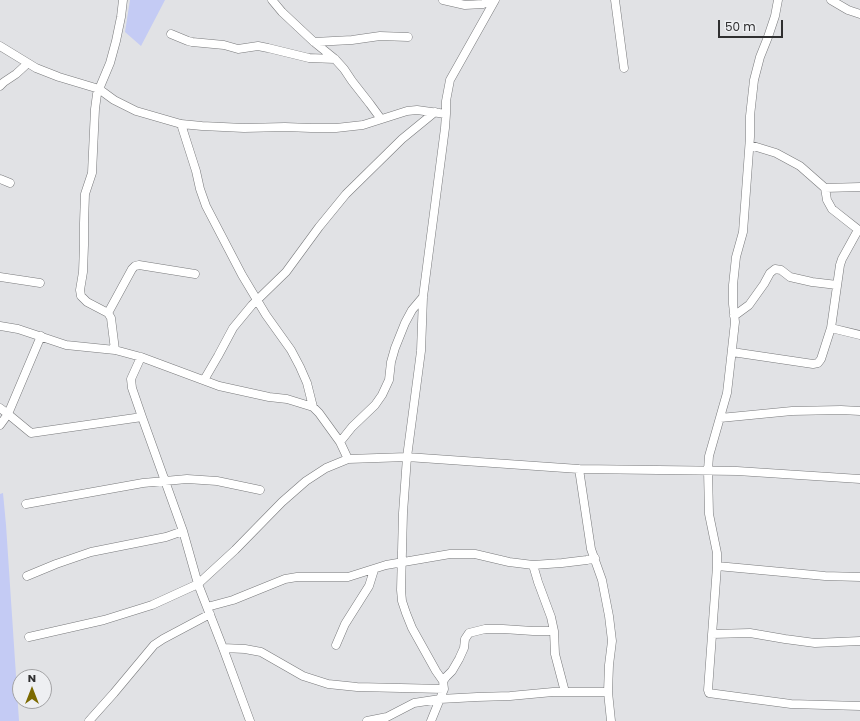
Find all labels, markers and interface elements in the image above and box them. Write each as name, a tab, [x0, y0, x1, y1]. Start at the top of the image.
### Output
scale bar	[720, 12, 785, 38]
text: 50 m	[725, 18, 756, 35]
north arrow	[12, 669, 52, 709]
text: N	[28, 670, 36, 686]

